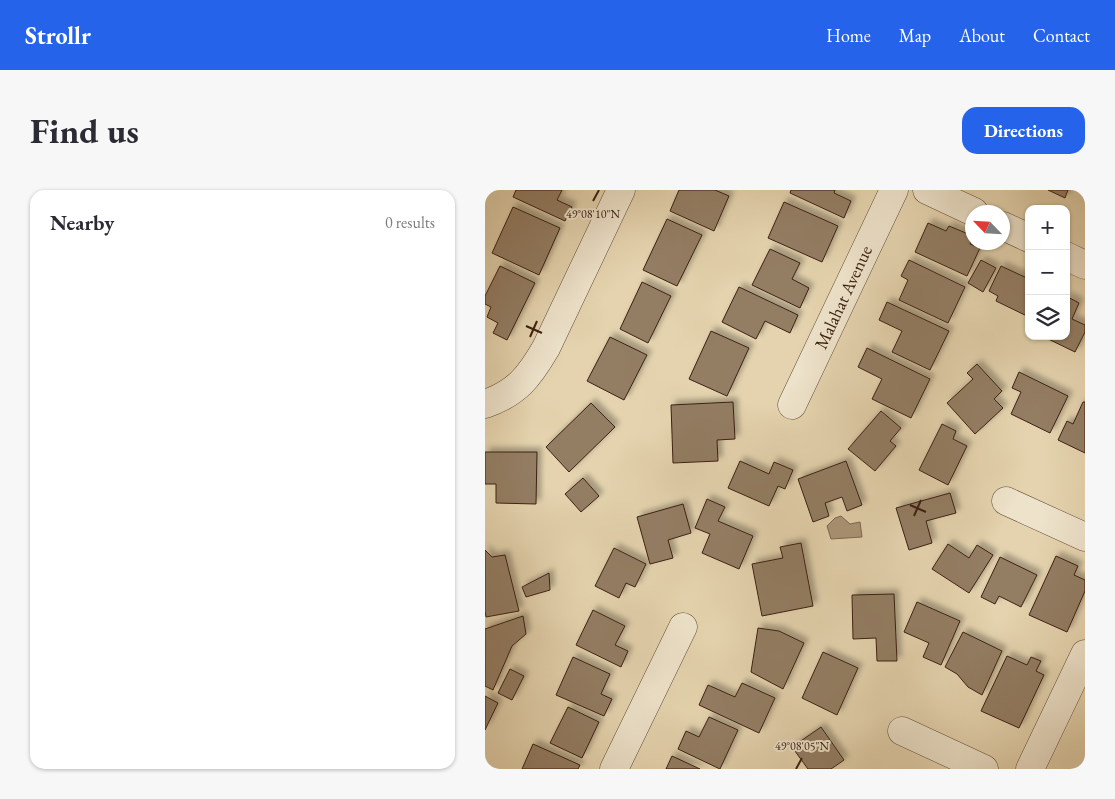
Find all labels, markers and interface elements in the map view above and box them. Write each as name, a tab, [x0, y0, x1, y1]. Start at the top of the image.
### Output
text: Strollr	[25, 20, 91, 51]
text: Home	[826, 24, 871, 47]
text: Map	[899, 24, 931, 47]
text: About	[959, 24, 1005, 47]
text: Contact	[1033, 24, 1090, 47]
button: Directions	[962, 107, 1085, 154]
text: Find us	[30, 108, 139, 153]
north arrow	[965, 205, 1010, 250]
map controls	[1025, 205, 1070, 340]
button: +	[1025, 205, 1070, 250]
text: 49°08'10"N	[566, 206, 620, 222]
text: Nearby	[50, 209, 114, 236]
text: 0 results	[385, 212, 435, 233]
street label: Malahat Avenue	[809, 241, 877, 353]
button: −	[1025, 250, 1070, 295]
button: layers	[1025, 295, 1070, 340]
text: 49°08'05"N	[775, 738, 829, 754]

